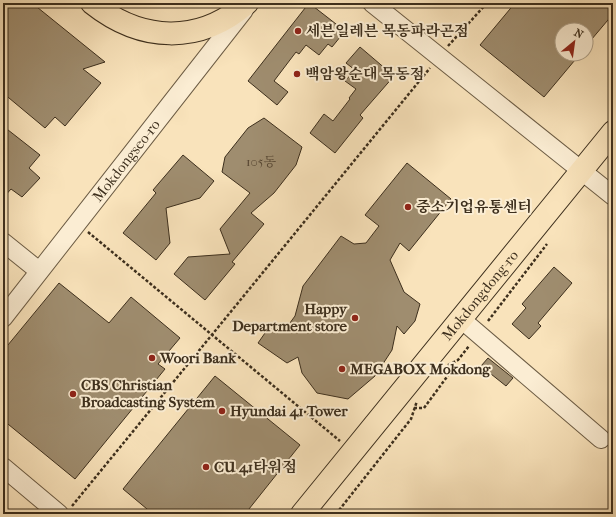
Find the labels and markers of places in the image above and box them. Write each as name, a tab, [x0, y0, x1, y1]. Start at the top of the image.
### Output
place label: 세븐일레븐 목동파라곤점	[306, 22, 469, 40]
marker: 세븐일레븐 목동파라곤점	[293, 26, 303, 36]
place label: 백암왕순대 목동점	[305, 65, 424, 83]
marker: 백암왕순대 목동점	[292, 69, 302, 79]
place label: 중소기업유통센터	[416, 198, 532, 216]
marker: 중소기업유통센터	[403, 202, 413, 212]
place label: Happy Department store	[232, 300, 348, 335]
marker: Happy Department store	[350, 313, 360, 323]
place label: Woori Bank	[159, 349, 237, 367]
marker: Woori Bank	[147, 353, 157, 363]
place label: MEGABOX Mokdong	[349, 360, 491, 378]
marker: MEGABOX Mokdong	[337, 364, 347, 374]
place label: CBS Christian Broadcasting System	[81, 376, 215, 411]
marker: CBS Christian Broadcasting System	[68, 389, 78, 399]
place label: Hyundai 41 Tower	[230, 402, 348, 420]
marker: Hyundai 41 Tower	[217, 406, 227, 416]
place label: CU 41타워점	[214, 458, 297, 476]
marker: CU 41타워점	[201, 462, 211, 472]

